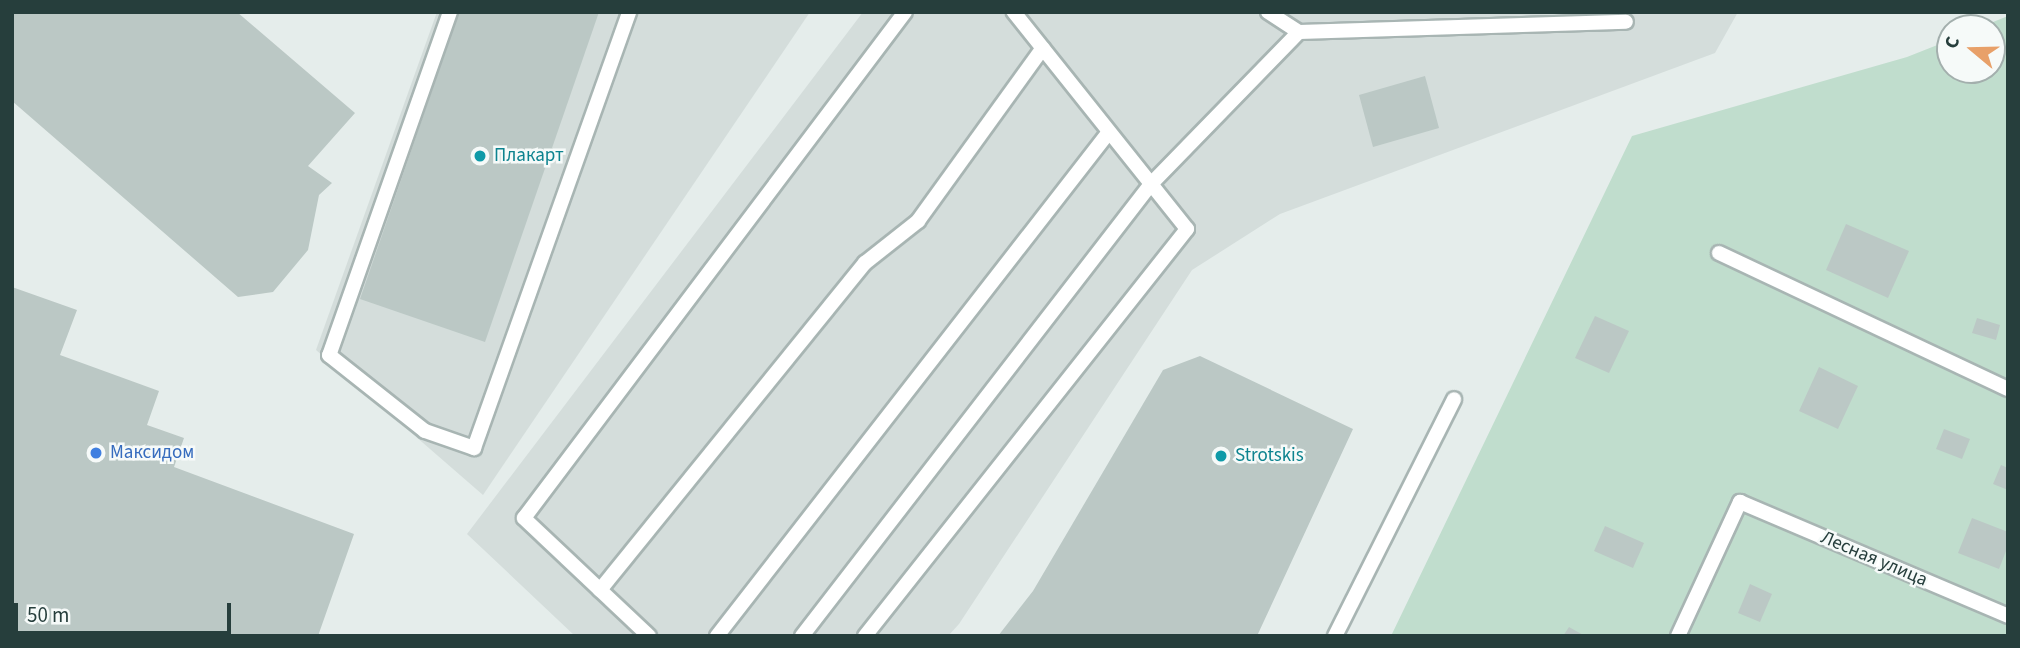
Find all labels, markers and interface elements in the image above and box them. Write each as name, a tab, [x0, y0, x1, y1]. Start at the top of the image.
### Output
north arrow	[1936, 14, 2006, 84]
text: С	[1938, 33, 1967, 52]
place label: Плакарт	[494, 145, 564, 167]
marker: Плакарт	[472, 148, 488, 164]
place label: Максидом	[110, 442, 194, 464]
marker: Максидом	[88, 445, 104, 461]
place label: Strotskis	[1235, 445, 1304, 467]
marker: Strotskis	[1213, 448, 1229, 464]
street label: Лесная улица	[1817, 526, 1931, 592]
scale bar	[18, 588, 234, 632]
text: 50 m	[27, 600, 69, 630]

